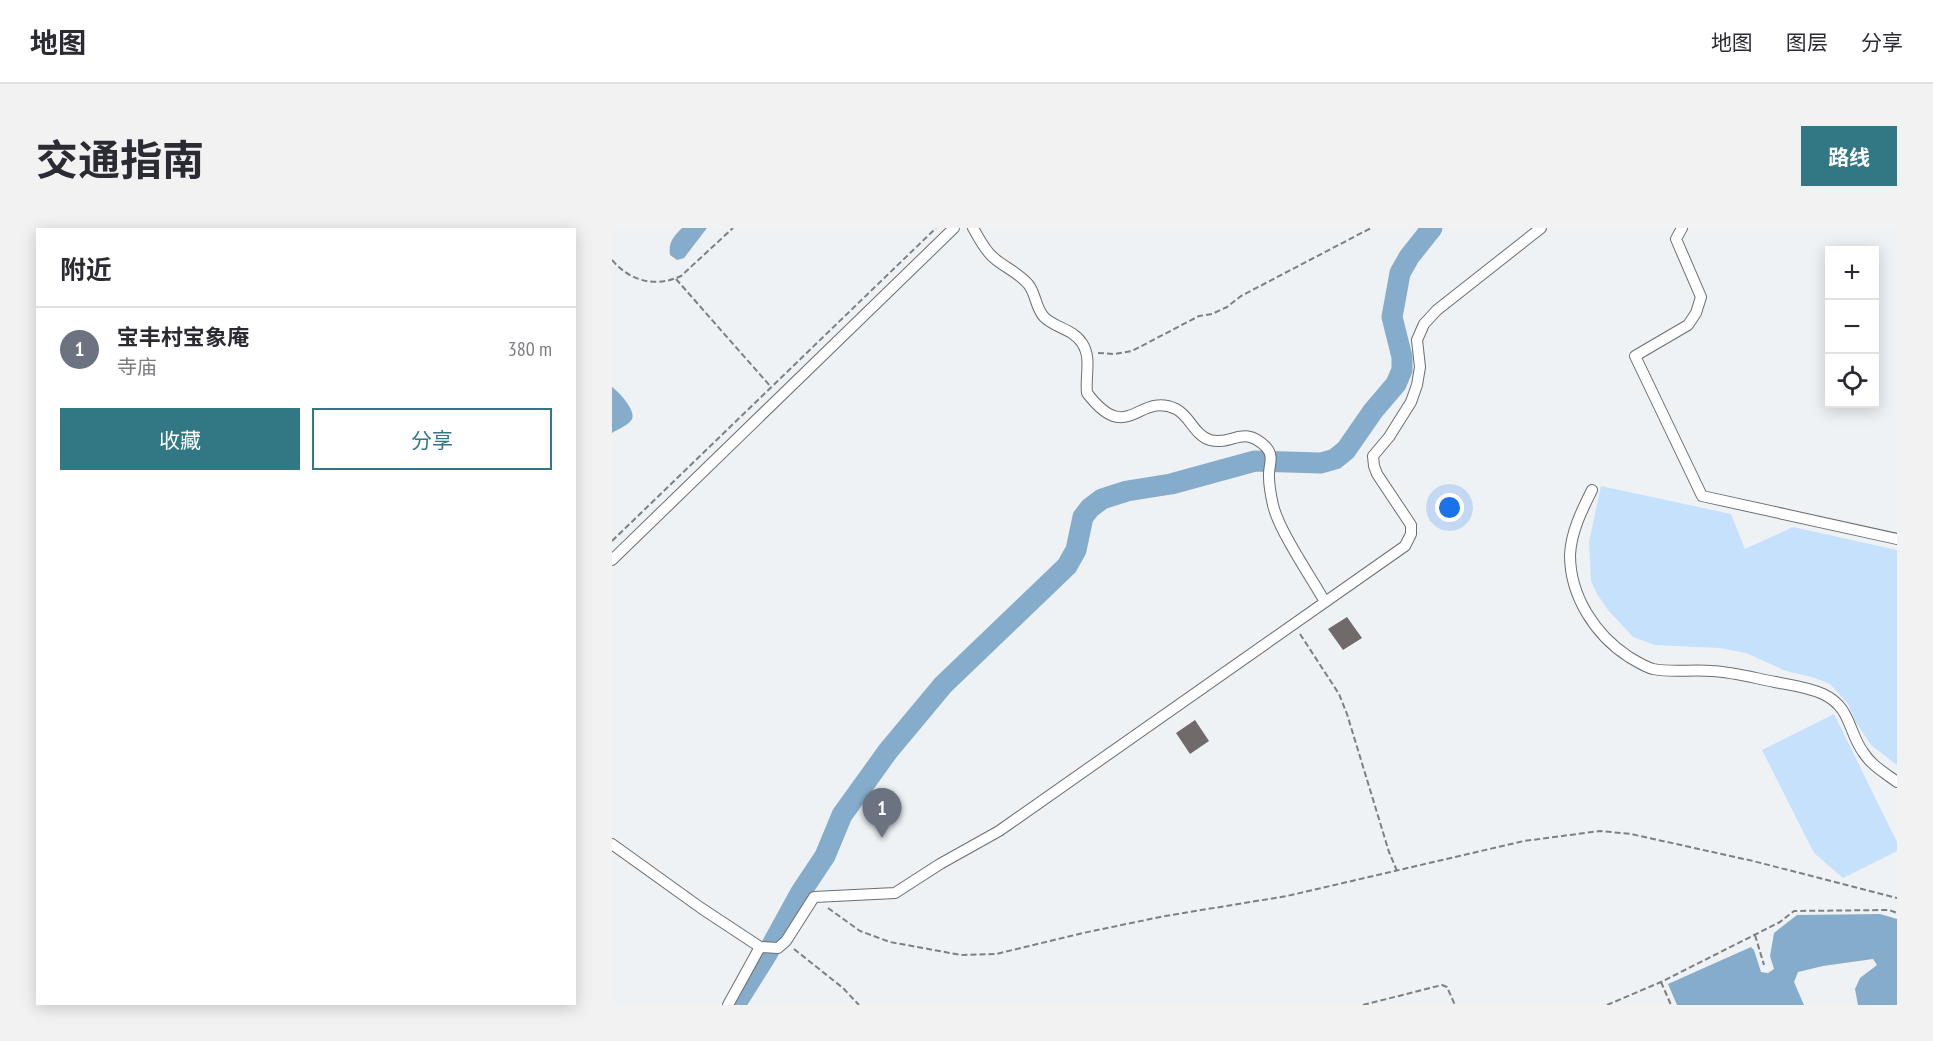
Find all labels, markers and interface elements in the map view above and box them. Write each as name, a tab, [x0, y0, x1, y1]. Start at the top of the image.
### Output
text: 地图	[30, 24, 86, 61]
text: 地图	[1711, 29, 1753, 56]
text: 图层	[1786, 29, 1828, 56]
text: 分享	[1861, 29, 1903, 56]
button: 路线	[1801, 126, 1897, 186]
text: 交通指南	[36, 132, 204, 187]
map controls	[1825, 246, 1879, 408]
button: +	[1825, 246, 1879, 300]
text: 附近	[60, 253, 112, 286]
button: −	[1825, 300, 1879, 354]
text: 宝丰村宝象庵	[117, 323, 249, 351]
text: 1	[75, 336, 84, 362]
text: 380 m	[508, 336, 552, 362]
text: 寺庙	[117, 354, 157, 380]
button: locate	[1825, 354, 1879, 408]
button: 收藏	[60, 408, 300, 470]
button: 分享	[312, 408, 552, 470]
your location	[1435, 493, 1464, 522]
pin: 1	[862, 788, 902, 838]

